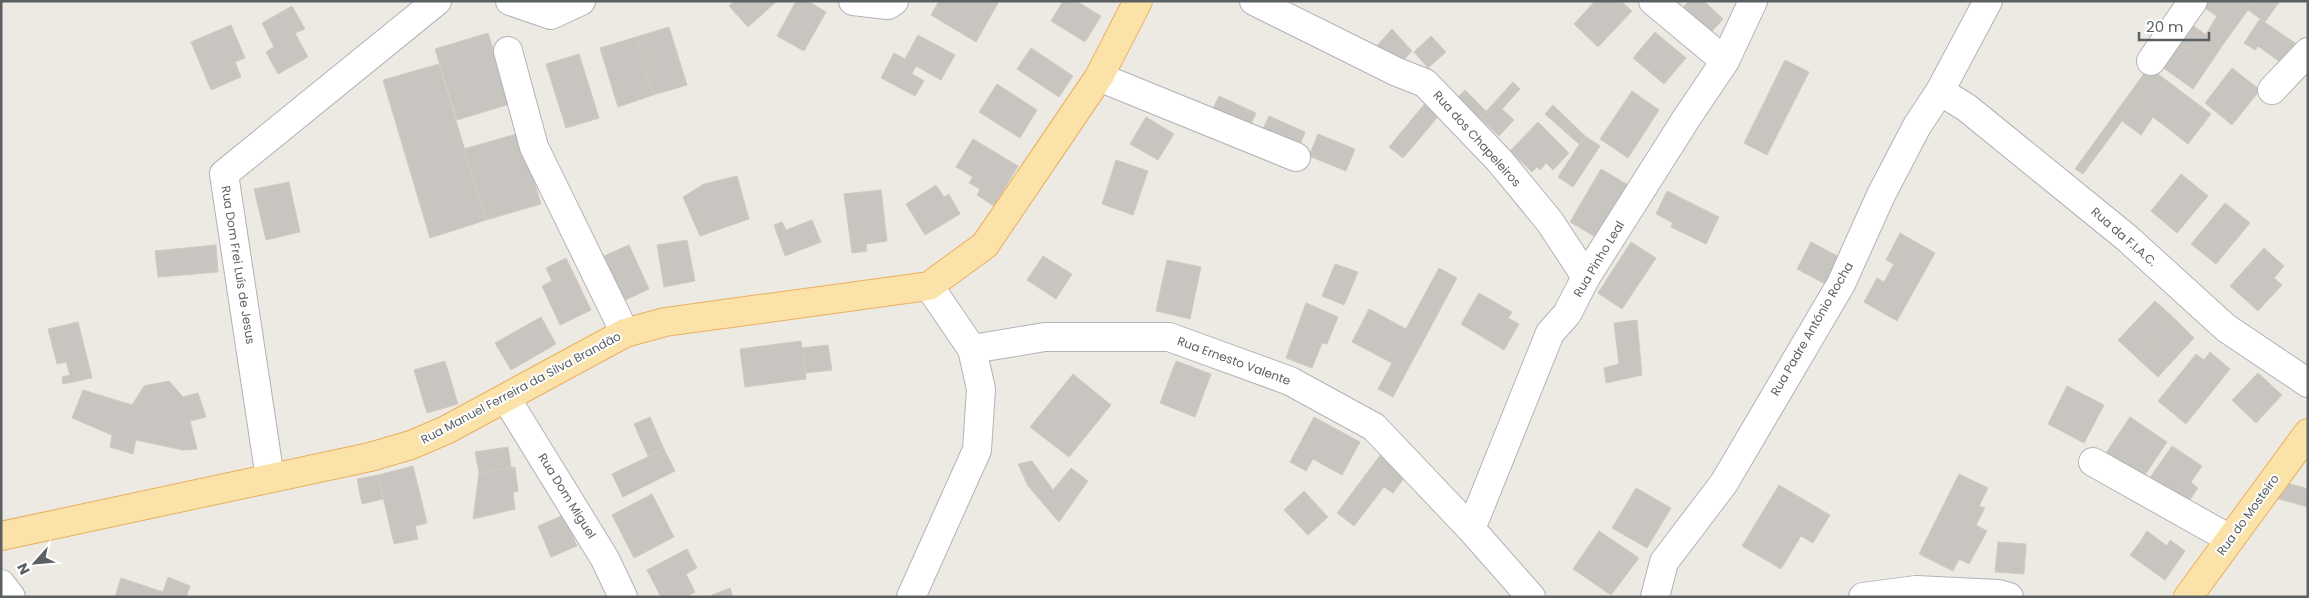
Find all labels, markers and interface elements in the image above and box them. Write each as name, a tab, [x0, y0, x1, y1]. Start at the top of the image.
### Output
scale bar	[2139, 10, 2209, 42]
text: 20 m	[2146, 16, 2184, 37]
street label: Rua dos Chapeleiros	[1430, 87, 1525, 190]
street label: Rua Dom Frei Luís de Jesus	[218, 184, 259, 345]
street label: Rua da F.I.A.C.	[2088, 203, 2161, 270]
street label: Rua Pinho Leal	[1569, 217, 1628, 300]
street label: Rua Padre António Rocha	[1766, 259, 1857, 399]
street label: Rua Manuel Ferreira da Silva Brandão	[418, 327, 624, 448]
street label: Rua Ernesto Valente	[1175, 332, 1293, 389]
street label: Rua Dom Miguel	[534, 450, 600, 542]
street label: Rua do Mosteiro	[2212, 470, 2283, 559]
north arrow	[10, 538, 60, 588]
text: N	[12, 560, 35, 578]

